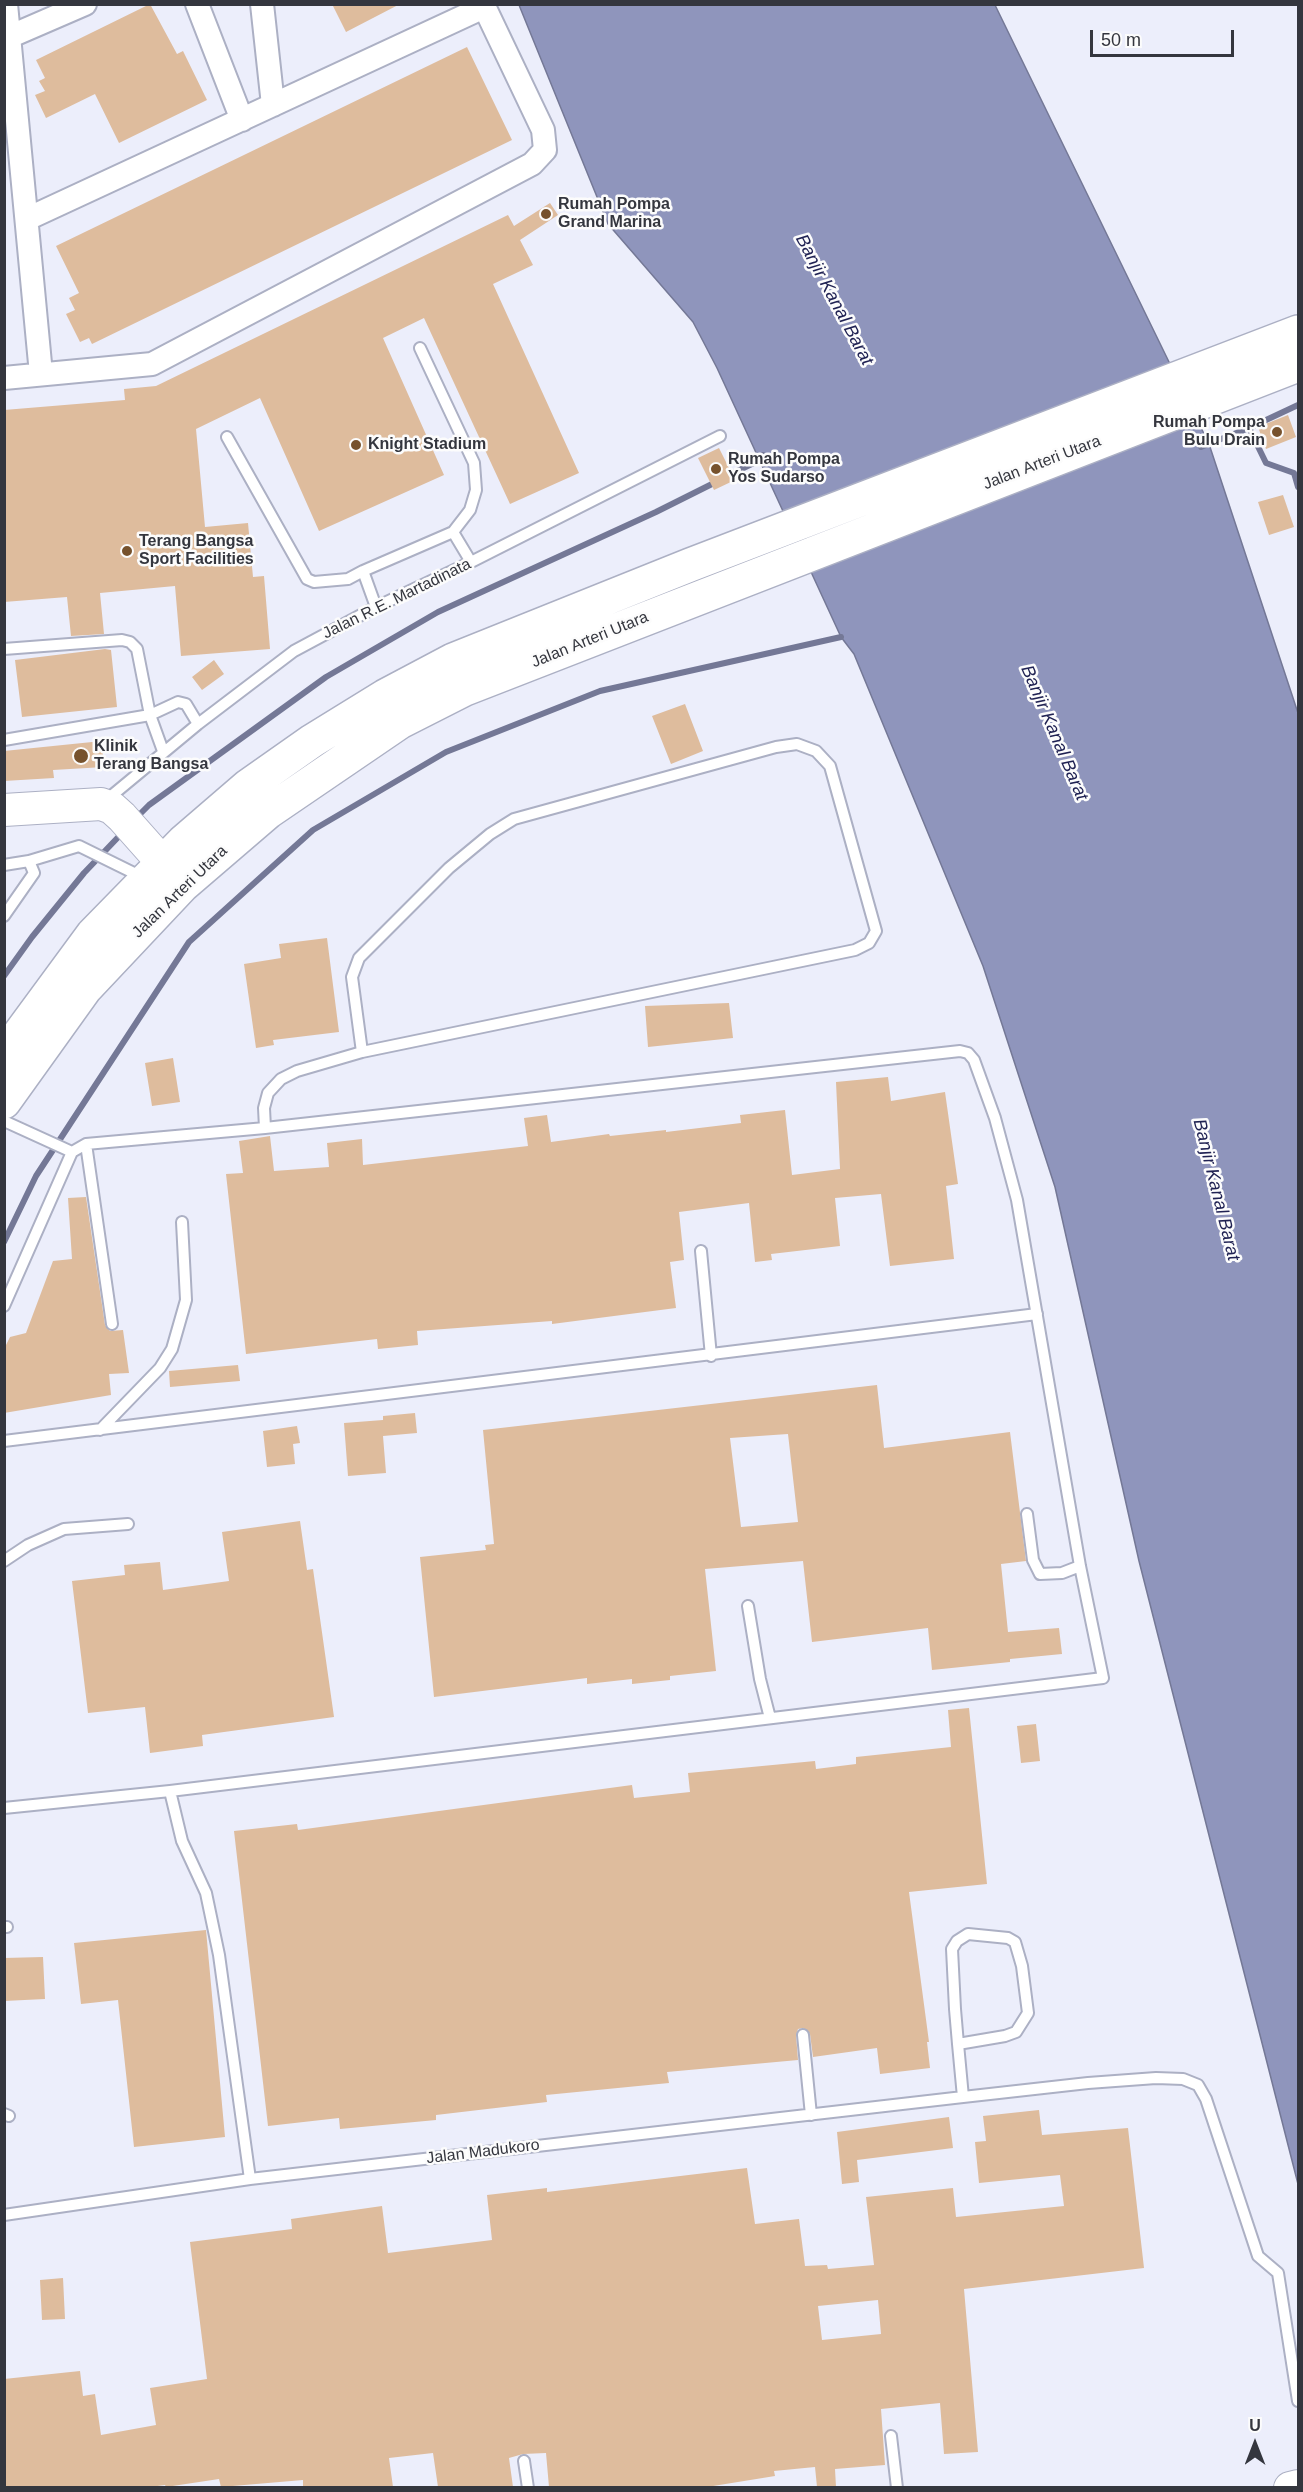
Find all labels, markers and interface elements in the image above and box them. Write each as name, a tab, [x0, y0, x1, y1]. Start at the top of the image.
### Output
scale bar	[1093, 18, 1237, 56]
text: 50 m	[1101, 30, 1141, 50]
place label: Rumah Pompa Grand Marina	[558, 195, 670, 233]
marker: Rumah Pompa Grand Marina	[539, 207, 553, 221]
water label: Banjir Kanal Barat	[790, 231, 878, 369]
place label: Rumah Pompa Bulu Drain	[1153, 413, 1265, 451]
marker: Rumah Pompa Bulu Drain	[1270, 425, 1284, 439]
street label: Jalan Arteri Utara	[980, 432, 1104, 494]
place label: Knight Stadium	[368, 435, 486, 455]
marker: Knight Stadium	[349, 438, 363, 452]
place label: Rumah Pompa Yos Sudarso	[728, 450, 840, 488]
marker: Rumah Pompa Yos Sudarso	[709, 462, 723, 476]
place label: Terang Bangsa Sport Facilities	[139, 532, 254, 570]
marker: Terang Bangsa Sport Facilities	[120, 544, 134, 558]
street label: Jalan R.E. Martadinata	[320, 555, 474, 643]
street label: Jalan Arteri Utara	[529, 608, 651, 672]
water label: Banjir Kanal Barat	[1016, 662, 1092, 804]
place label: Klinik Terang Bangsa	[94, 737, 208, 775]
marker: Klinik Terang Bangsa	[72, 747, 90, 765]
street label: Jalan Arteri Utara	[129, 842, 231, 942]
water label: Banjir Kanal Barat	[1188, 1117, 1244, 1263]
street label: Jalan Madukoro	[425, 2136, 541, 2168]
north arrow	[1225, 2414, 1285, 2474]
text: U	[1249, 2417, 1261, 2434]

